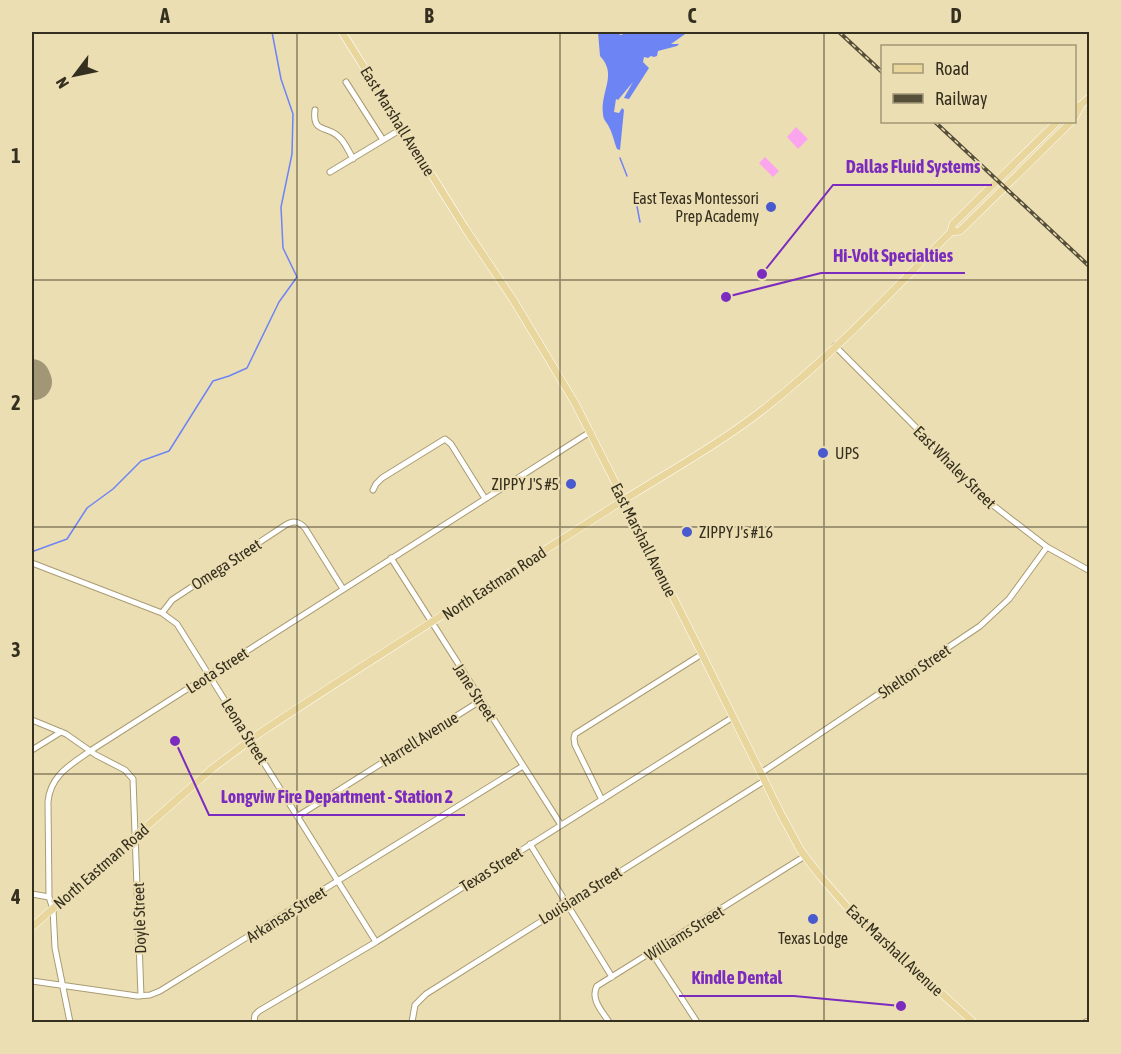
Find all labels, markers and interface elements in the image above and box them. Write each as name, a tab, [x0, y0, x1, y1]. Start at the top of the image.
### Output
text: A	[159, 4, 170, 27]
text: B	[424, 4, 434, 27]
text: C	[688, 4, 697, 27]
text: D	[950, 4, 962, 27]
north arrow	[45, 45, 105, 105]
legend	[881, 45, 1076, 123]
text: Road	[935, 58, 969, 79]
street label: East Marshall Avenue	[357, 63, 439, 179]
text: N	[52, 74, 72, 92]
text: Railway	[935, 88, 987, 109]
text: 1	[11, 144, 21, 167]
callout: Dallas Fluid Systems	[833, 149, 992, 185]
text: Dallas Fluid Systems	[846, 156, 981, 177]
place label: East Texas Montessori Prep Academy	[632, 189, 759, 226]
marker: East Texas Montessori Prep Academy	[764, 200, 778, 214]
callout: Hi-Volt Specialties	[821, 237, 965, 273]
text: Hi-Volt Specialties	[833, 245, 954, 266]
text: 2	[11, 391, 21, 414]
street label: East Whaley Street	[910, 422, 1000, 513]
place label: UPS	[835, 444, 859, 462]
marker: UPS	[816, 446, 830, 460]
place label: ZIPPY J'S #5	[492, 475, 559, 493]
marker: ZIPPY J'S #5	[564, 477, 578, 491]
street label: East Marshall Avenue	[608, 480, 680, 600]
place label: ZIPPY J's #16	[699, 523, 773, 541]
marker: ZIPPY J's #16	[680, 525, 694, 539]
street label: Omega Street	[188, 535, 265, 594]
street label: North Eastman Road	[439, 543, 549, 623]
text: 3	[11, 638, 21, 661]
street label: Shelton Street	[875, 640, 954, 702]
street label: Leota Street	[183, 643, 252, 697]
street label: Jane Street	[450, 660, 500, 724]
street label: Leona Street	[218, 695, 272, 767]
street label: Harrell Avenue	[377, 708, 461, 770]
callout: Longviw Fire Department - Station 2	[209, 779, 465, 815]
text: Longviw Fire Department - Station 2	[221, 786, 453, 807]
street label: North Eastman Road	[50, 820, 152, 912]
street label: Texas Street	[457, 843, 526, 895]
street label: Louisiana Street	[535, 862, 625, 928]
street label: Doyle Street	[129, 882, 150, 954]
street label: Arkansas Street	[243, 882, 330, 946]
text: 4	[10, 885, 21, 908]
street label: Williams Street	[641, 901, 727, 964]
street label: East Marshall Avenue	[843, 901, 947, 999]
marker: Texas Lodge	[806, 912, 820, 926]
place label: Texas Lodge	[778, 929, 848, 948]
callout: Kindle Dental	[679, 960, 794, 996]
text: Kindle Dental	[692, 967, 783, 988]

